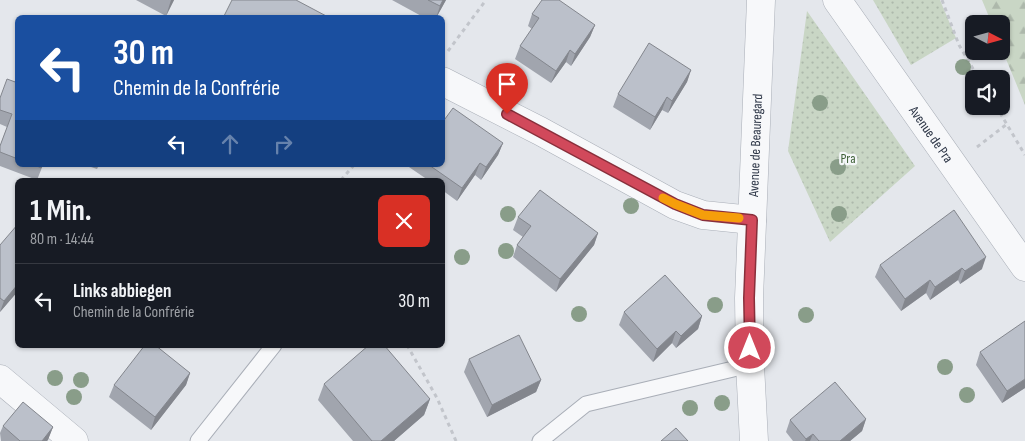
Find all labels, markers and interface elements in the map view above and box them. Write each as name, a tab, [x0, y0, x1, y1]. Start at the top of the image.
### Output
north arrow	[965, 15, 1010, 60]
map controls	[965, 15, 1010, 115]
text: 30 m	[113, 32, 174, 75]
icon: left	[30, 35, 95, 100]
pin	[486, 63, 528, 114]
icon: arrive	[493, 70, 521, 98]
button: sound	[965, 70, 1010, 115]
text: Chemin de la Confrérie	[113, 75, 280, 102]
street label: Avenue de Beauregard	[745, 93, 766, 198]
street label: Avenue de Pra	[905, 102, 957, 166]
icon: left	[163, 130, 191, 158]
icon: ahead	[216, 130, 244, 158]
icon: right	[269, 130, 297, 158]
park label: Pra	[840, 150, 856, 167]
text: 1 Min.	[30, 193, 92, 229]
button: close	[378, 195, 430, 247]
text: 80 m · 14:44	[30, 230, 94, 249]
text: Links abbiegen	[73, 280, 171, 303]
icon: left	[30, 287, 58, 315]
text: 30 m	[398, 290, 430, 313]
text: Chemin de la Confrérie	[73, 303, 195, 322]
position arrow	[723, 321, 775, 373]

